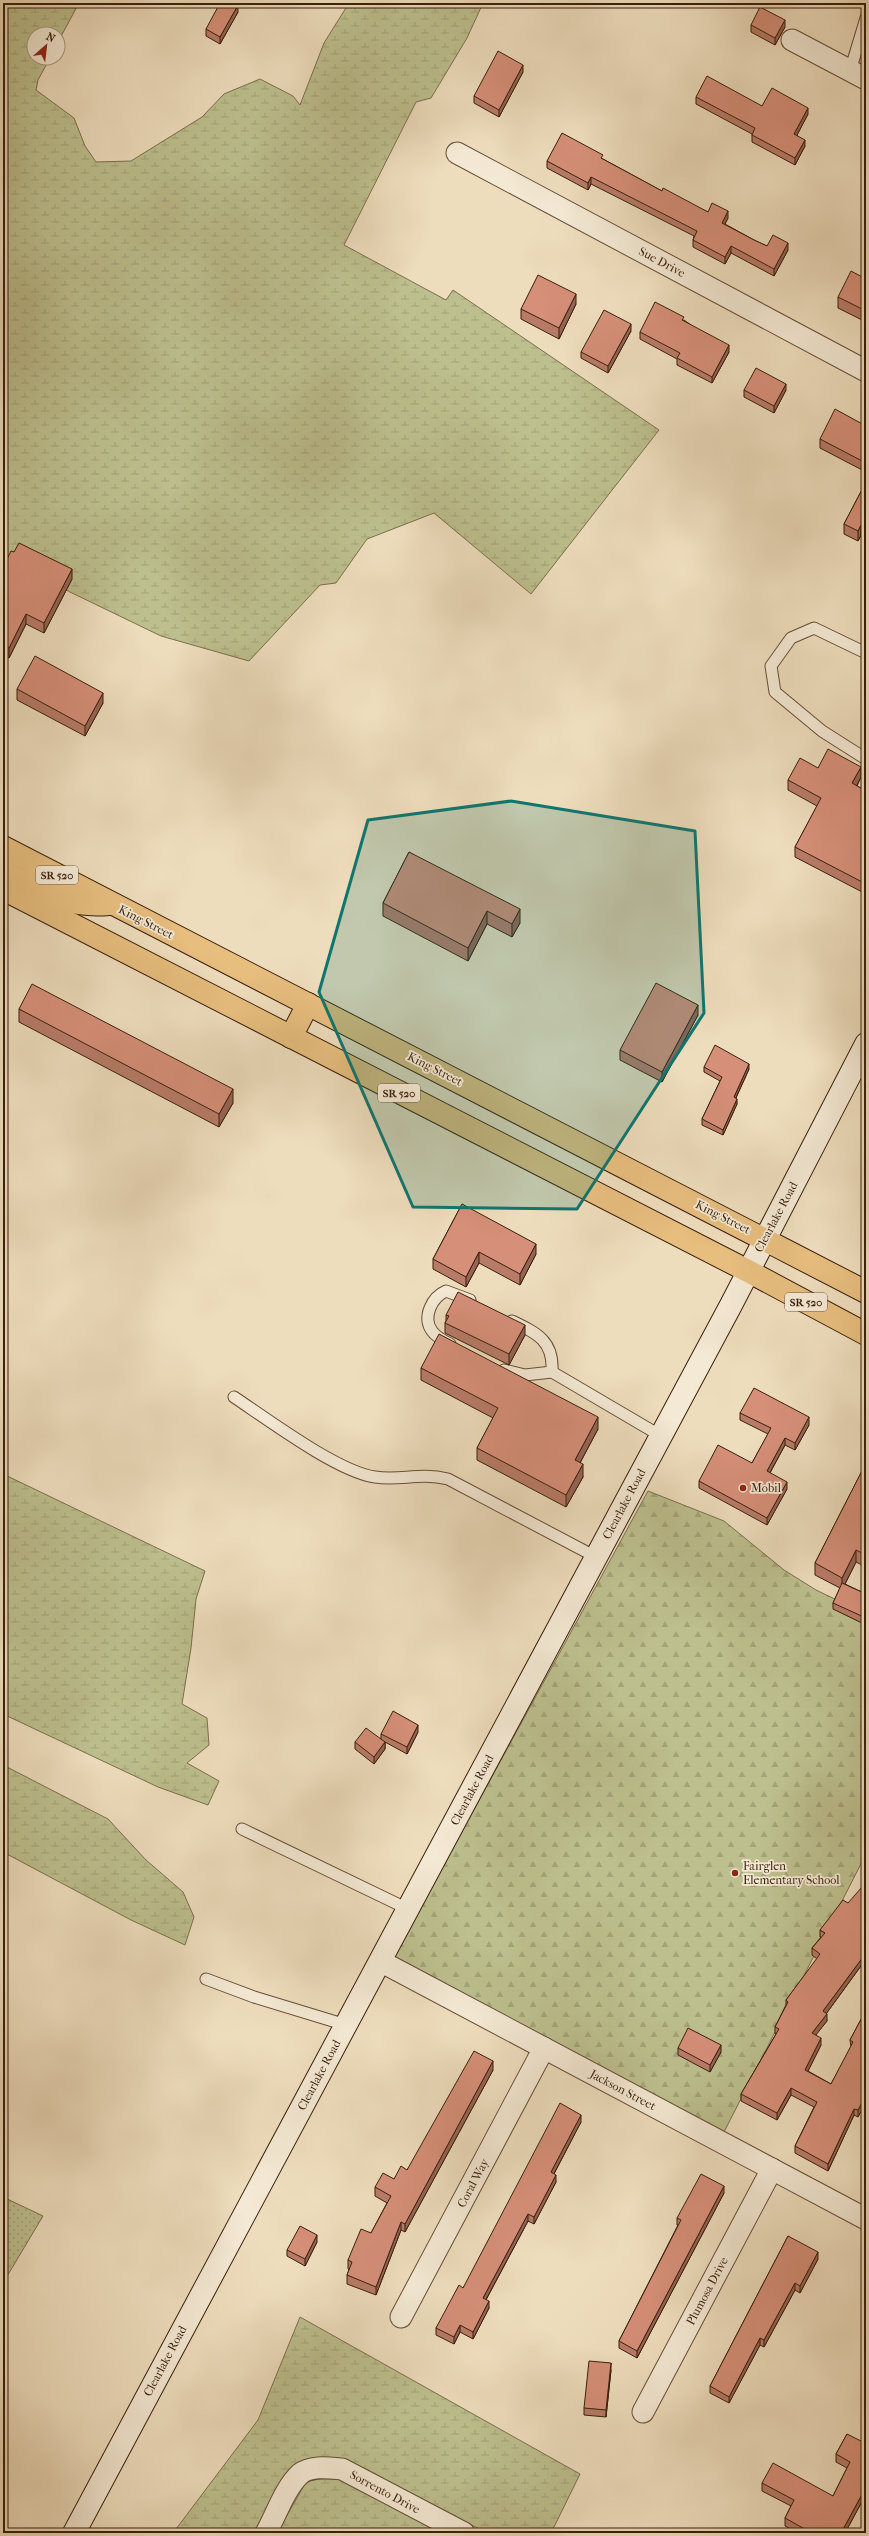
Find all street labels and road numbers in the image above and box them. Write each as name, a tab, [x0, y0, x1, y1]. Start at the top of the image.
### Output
street label: Sue Drive	[636, 244, 688, 280]
road number: SR 520	[36, 866, 78, 884]
street label: King Street	[116, 902, 176, 942]
street label: King Street	[405, 1049, 465, 1089]
road number: SR 520	[378, 1084, 420, 1102]
street label: Clearlake Road	[752, 1179, 801, 1255]
street label: King Street	[693, 1197, 753, 1237]
road number: SR 520	[785, 1293, 827, 1311]
street label: Clearlake Road	[600, 1466, 649, 1542]
street label: Clearlake Road	[448, 1752, 497, 1828]
street label: Clearlake Road	[295, 2037, 344, 2113]
street label: Jackson Street	[587, 2066, 659, 2114]
street label: Coral Way	[454, 2156, 492, 2210]
street label: Plumosa Drive	[683, 2254, 731, 2327]
street label: Clearlake Road	[141, 2323, 190, 2399]
street label: Sorrento Drive	[348, 2468, 423, 2516]

